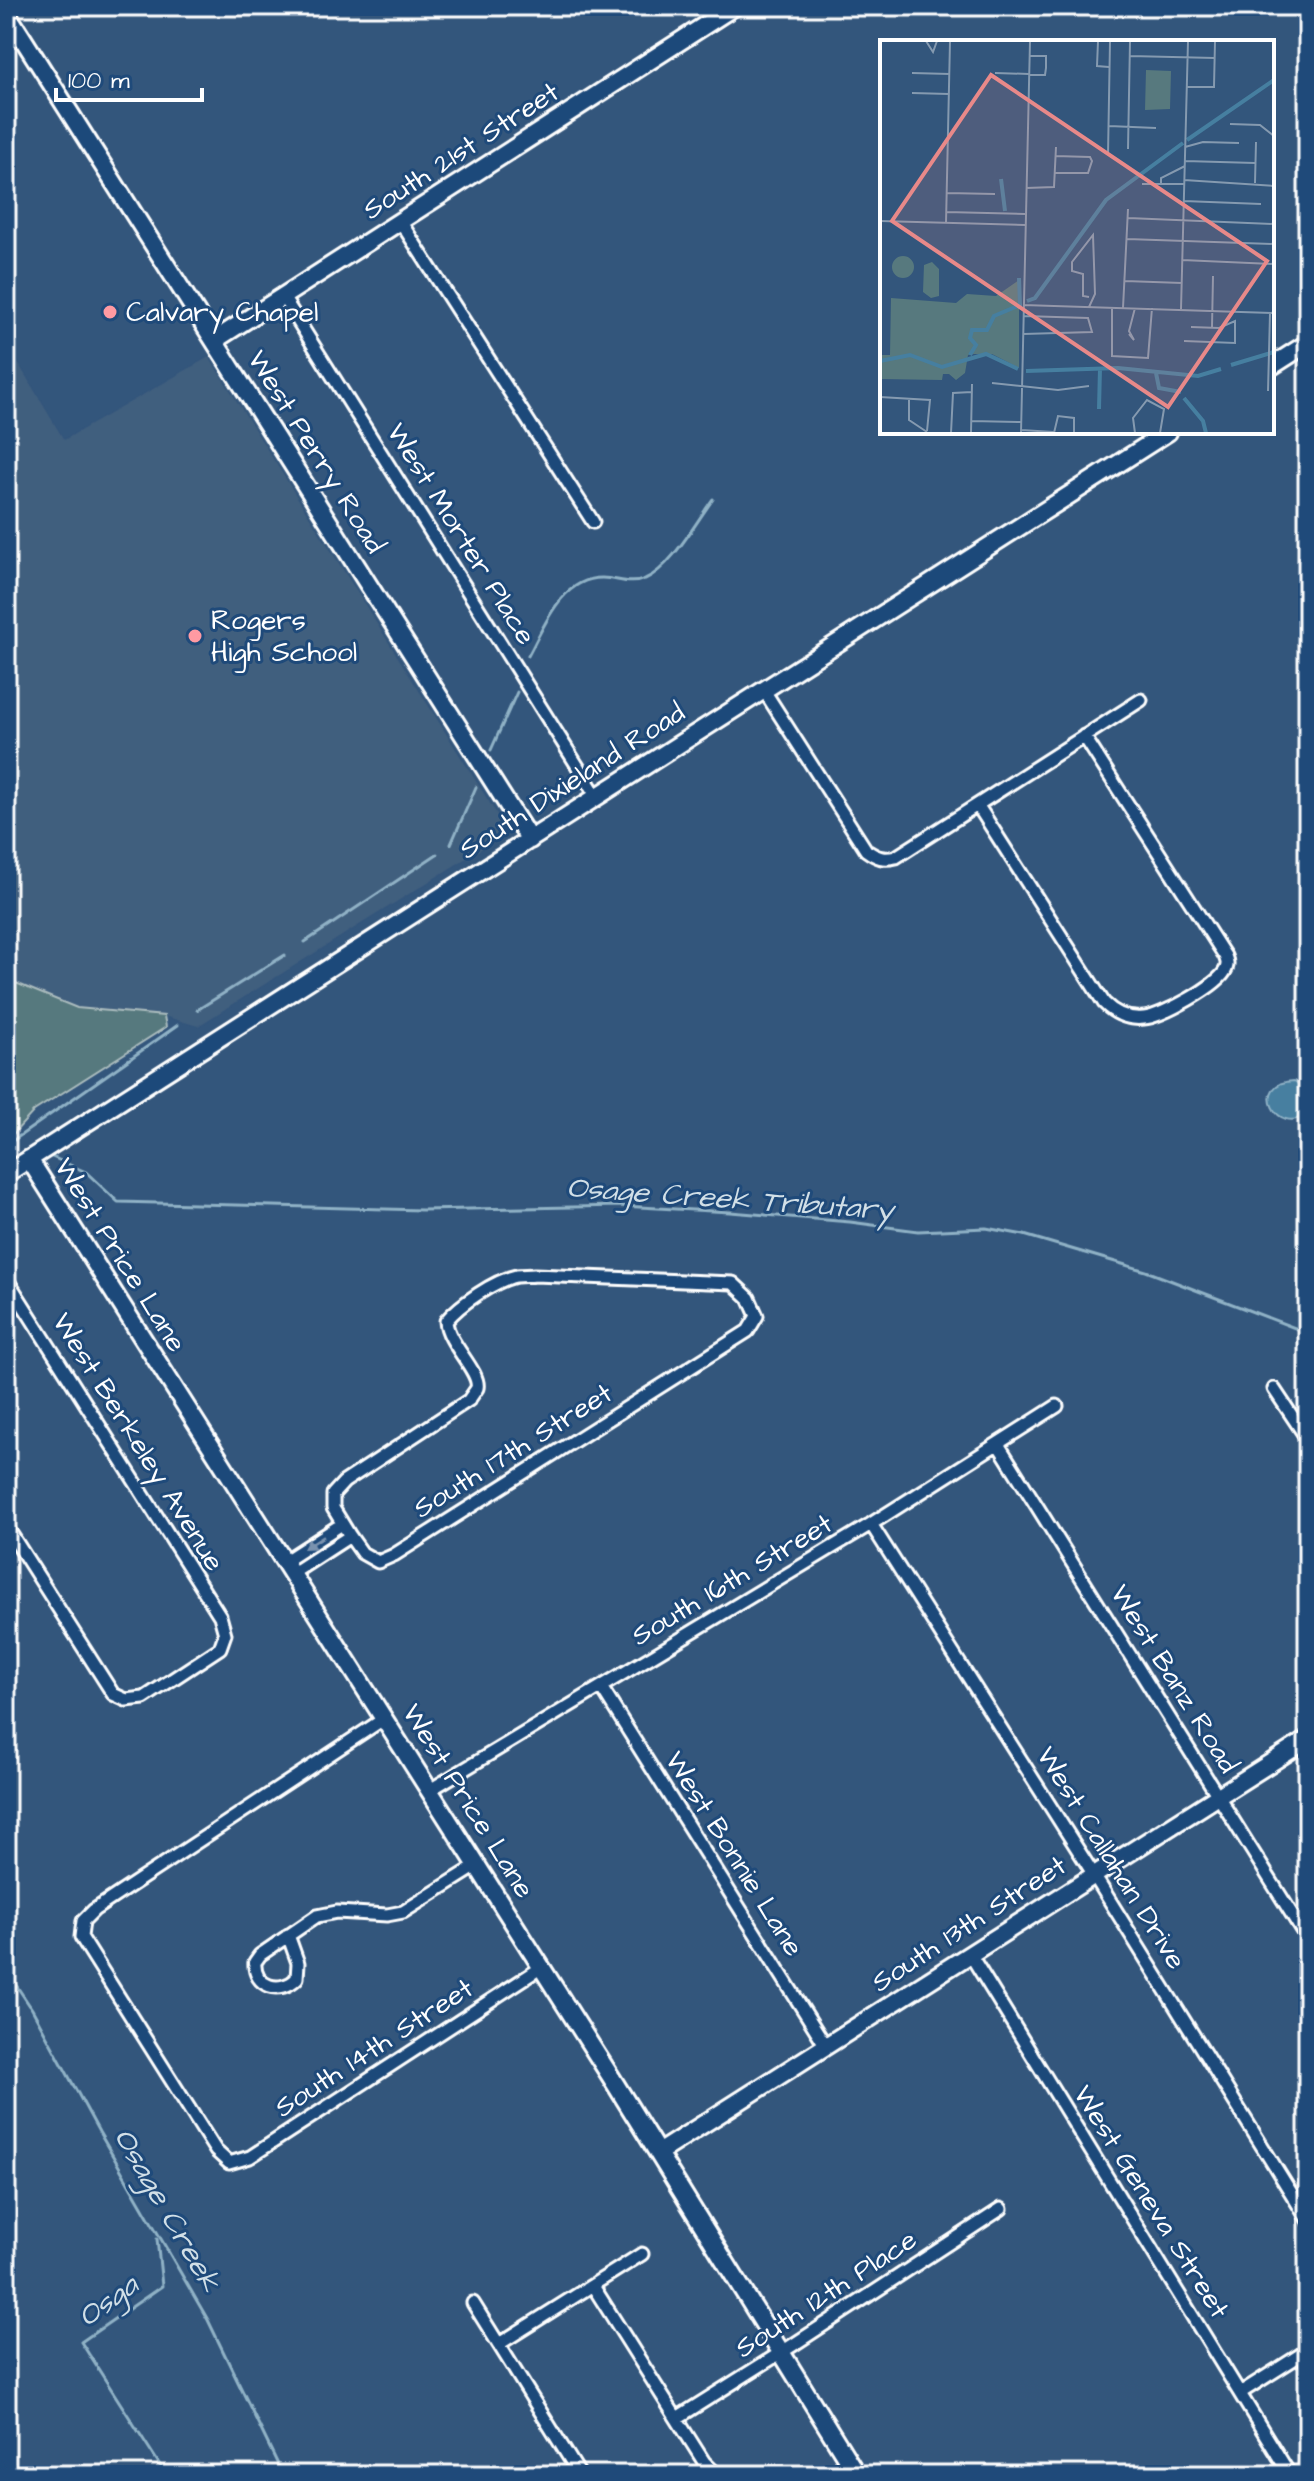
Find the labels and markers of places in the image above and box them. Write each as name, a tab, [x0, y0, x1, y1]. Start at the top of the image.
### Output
place label: Calvary Chapel	[126, 293, 318, 334]
marker: Calvary Chapel	[101, 303, 119, 321]
place label: Rogers High School	[211, 601, 357, 673]
marker: Rogers High School	[186, 627, 204, 645]

